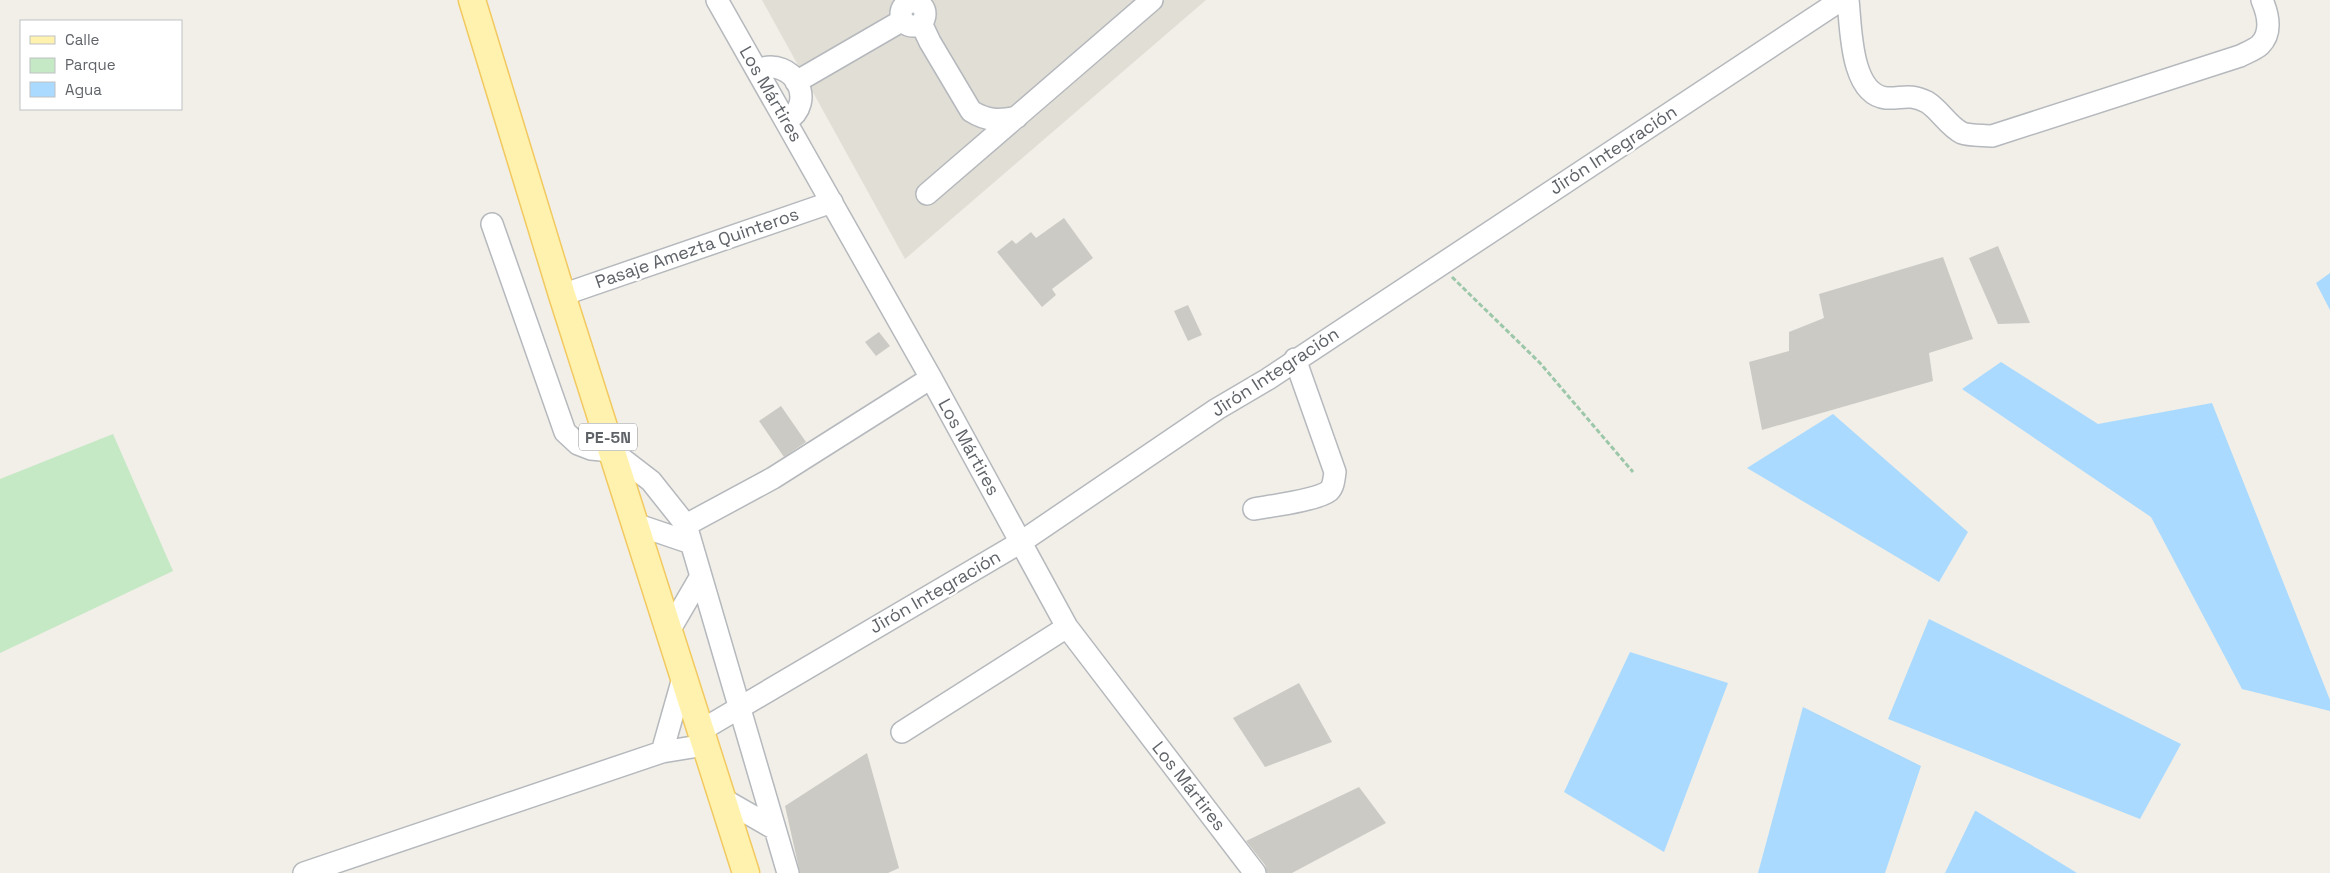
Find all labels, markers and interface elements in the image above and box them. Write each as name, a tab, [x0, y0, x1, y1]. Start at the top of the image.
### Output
legend	[20, 20, 182, 110]
text: Calle	[65, 30, 100, 49]
street label: Los Mártires	[735, 42, 808, 146]
text: Parque	[65, 55, 116, 74]
text: Agua	[65, 80, 102, 99]
street label: Jirón Integración	[1545, 100, 1681, 199]
street label: Pasaje Amezta Quinteros	[592, 202, 802, 293]
street label: Jirón Integración	[1207, 322, 1343, 421]
street label: Los Mártires	[933, 394, 1005, 499]
road number: PE-5N	[579, 424, 637, 451]
street label: Jirón Integración	[865, 545, 1004, 638]
street label: Los Mártires	[1147, 736, 1231, 835]

